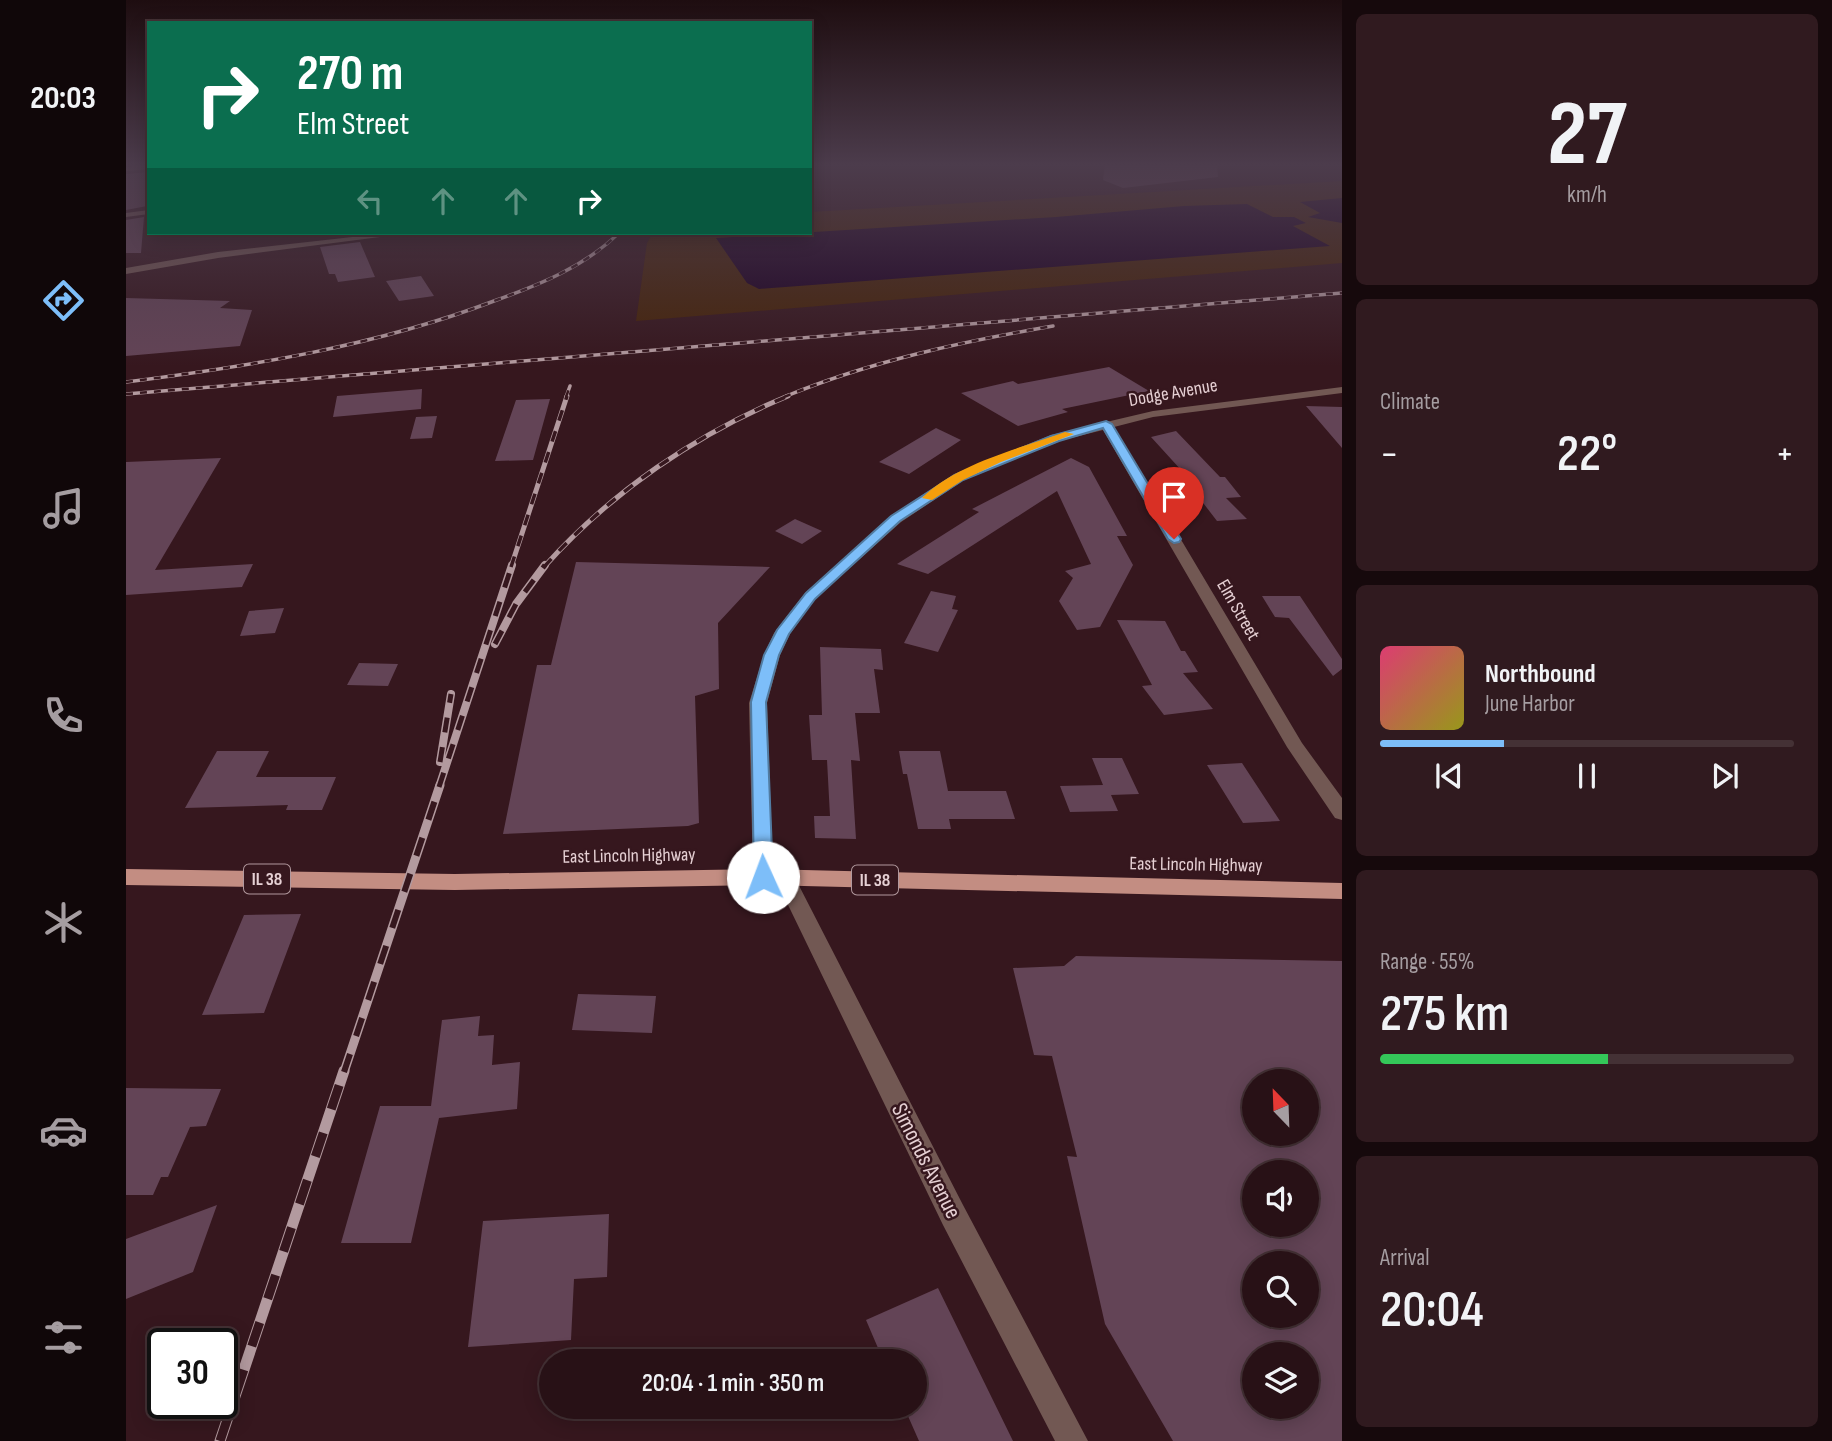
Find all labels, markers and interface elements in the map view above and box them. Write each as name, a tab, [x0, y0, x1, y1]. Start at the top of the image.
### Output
text: 270 m	[297, 45, 403, 104]
icon: right	[182, 49, 273, 140]
text: 20:03	[30, 79, 96, 118]
text: 27	[1547, 81, 1627, 190]
text: Elm Street	[297, 105, 409, 144]
text: km/h	[1567, 181, 1607, 209]
icon: left	[351, 182, 389, 220]
icon: ahead	[424, 182, 462, 220]
icon: ahead	[497, 182, 535, 220]
icon: right	[570, 182, 608, 220]
icon: directions	[39, 276, 88, 325]
street label: Dodge Avenue	[1127, 374, 1219, 412]
text: Climate	[1380, 388, 1440, 416]
text: 22°	[1557, 423, 1617, 486]
text: −	[1380, 432, 1399, 477]
text: +	[1775, 432, 1794, 477]
pin	[1144, 467, 1204, 539]
icon: arrive	[1155, 478, 1193, 516]
icon: music	[39, 484, 88, 533]
street label: Elm Street	[1211, 575, 1265, 645]
text: Northbound	[1485, 659, 1596, 690]
text: June Harbor	[1485, 690, 1575, 718]
icon: phone	[39, 691, 88, 740]
icon: previous	[1430, 757, 1468, 795]
icon: pause	[1568, 757, 1606, 795]
icon: next	[1706, 757, 1744, 795]
position arrow	[726, 840, 800, 914]
street label: East Lincoln Highway	[562, 843, 696, 869]
street label: East Lincoln Highway	[1129, 852, 1263, 878]
road number: IL 38	[244, 864, 290, 894]
road number: IL 38	[852, 866, 898, 894]
icon: climate	[39, 898, 88, 947]
text: Range · 55%	[1380, 948, 1474, 976]
text: 275 km	[1380, 983, 1509, 1046]
north arrow	[1242, 1069, 1320, 1146]
map controls	[1242, 1069, 1319, 1419]
street label: Simonds Avenue	[885, 1098, 967, 1224]
icon: car	[39, 1106, 88, 1155]
button: sound	[1242, 1160, 1319, 1237]
text: Arrival	[1380, 1244, 1429, 1272]
button: search	[1242, 1251, 1319, 1328]
text: 20:04	[1380, 1279, 1484, 1342]
icon: filters	[39, 1313, 88, 1362]
speed limit sign: 30	[147, 1328, 238, 1419]
button: layers	[1242, 1342, 1319, 1419]
text: 20:04 · 1 min · 350 m	[642, 1368, 824, 1399]

